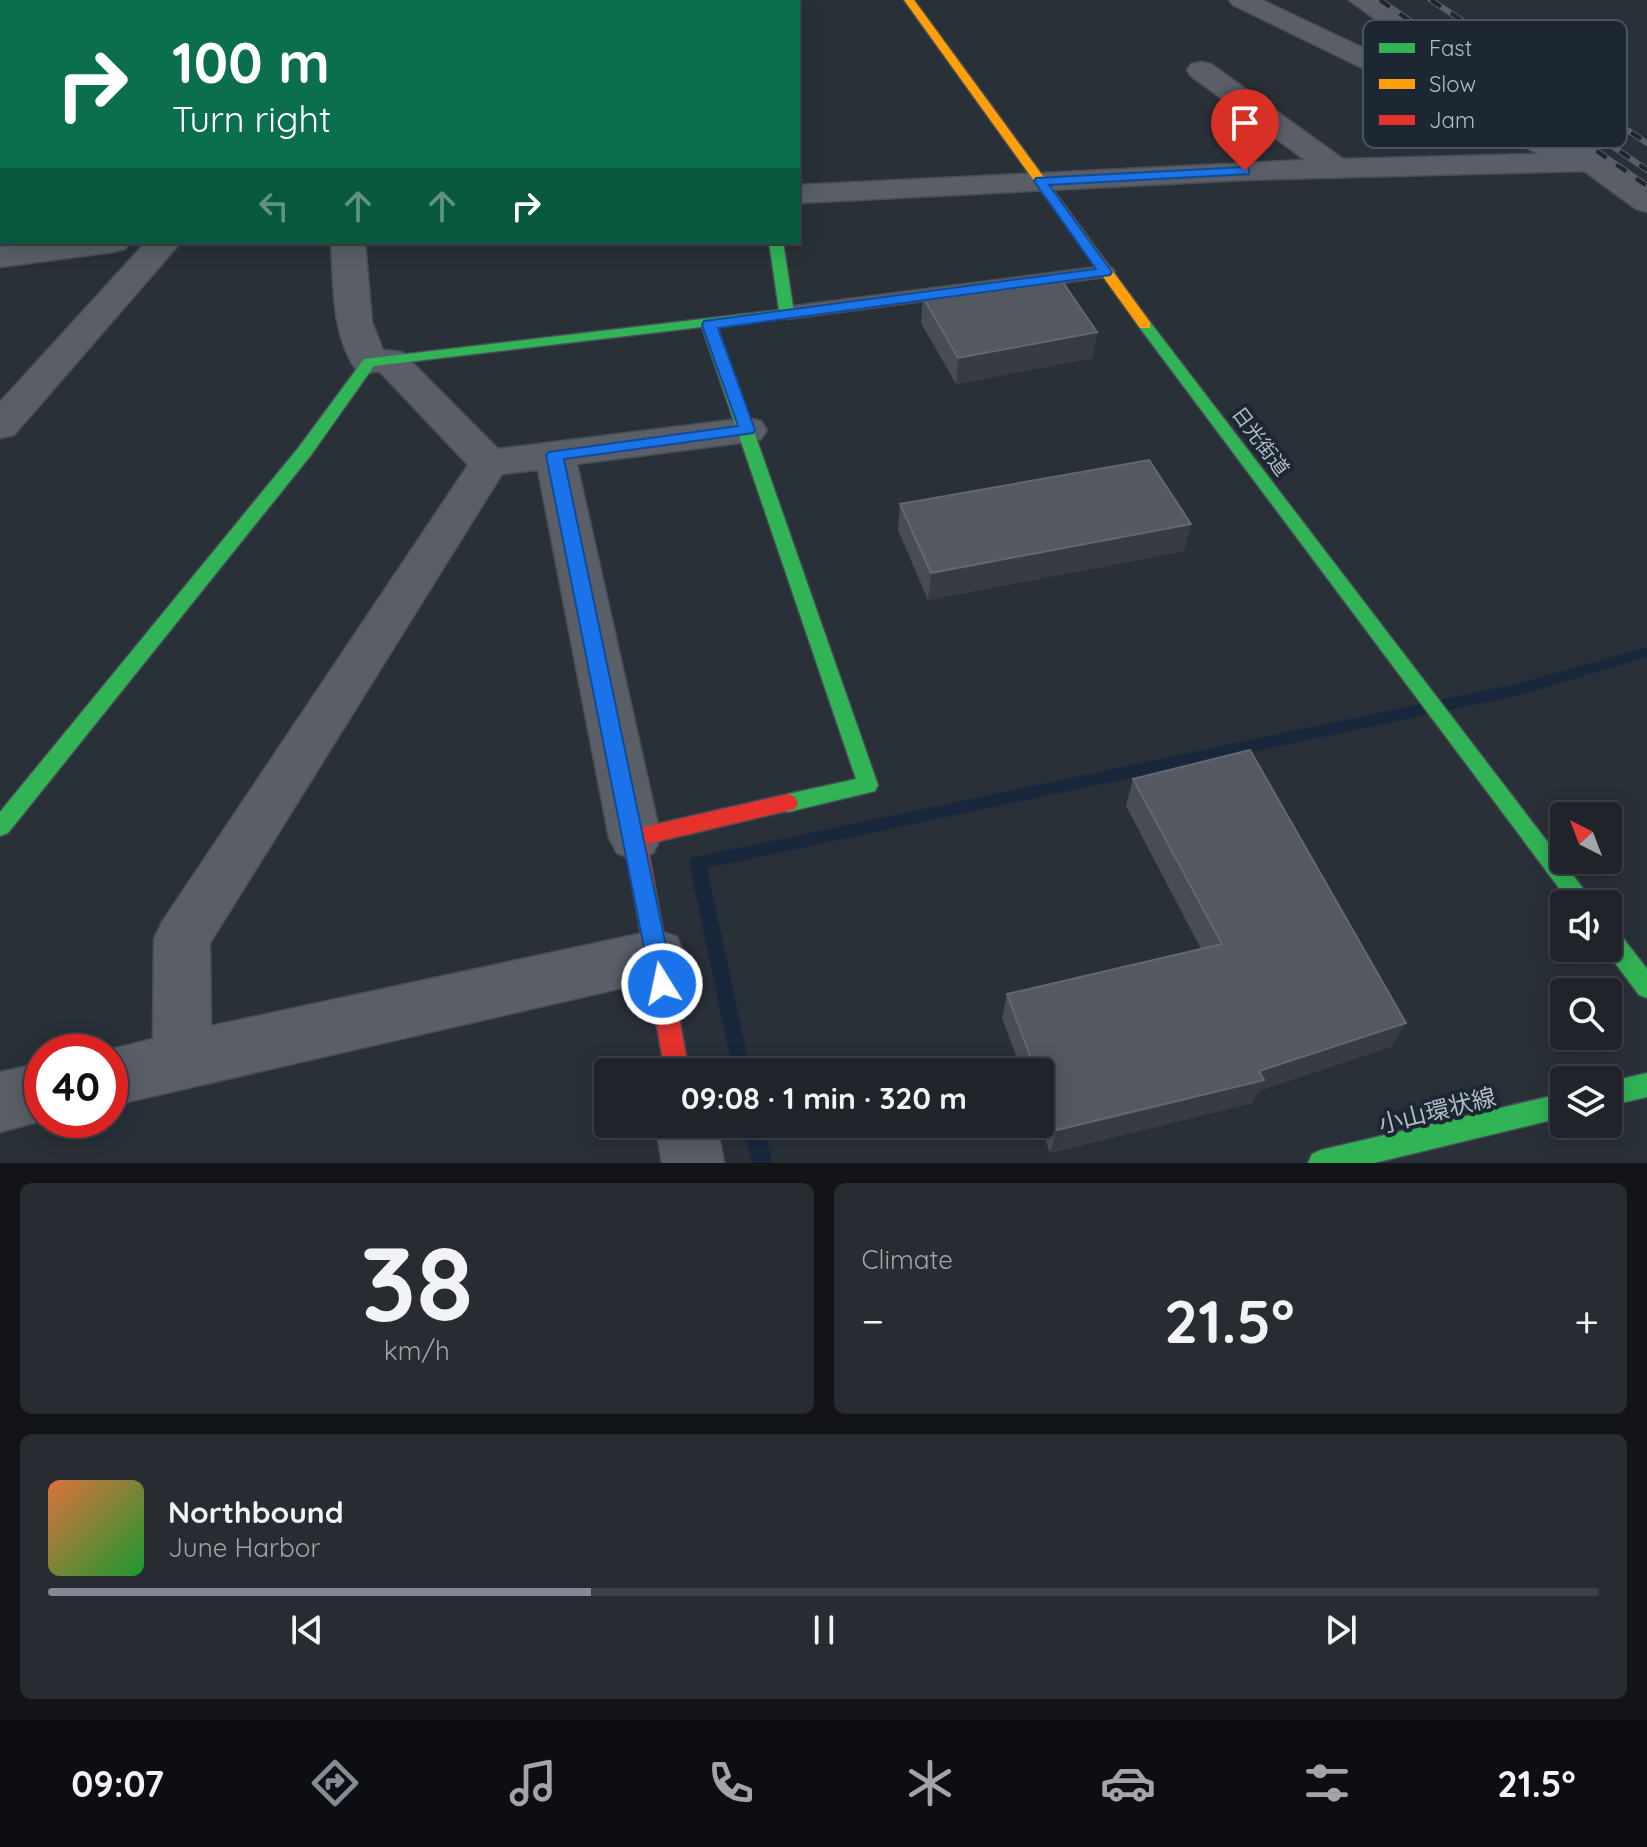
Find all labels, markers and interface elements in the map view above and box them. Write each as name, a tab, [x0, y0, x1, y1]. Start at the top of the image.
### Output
legend	[1363, 20, 1627, 148]
text: 100 m	[172, 27, 330, 97]
icon: right	[40, 32, 144, 136]
text: Fast	[1429, 34, 1472, 62]
text: Slow	[1429, 70, 1476, 98]
pin	[1211, 89, 1279, 171]
text: Turn right	[172, 96, 331, 141]
icon: arrive	[1223, 101, 1267, 145]
text: Jam	[1429, 106, 1475, 134]
icon: left	[252, 184, 296, 228]
icon: ahead	[336, 184, 380, 228]
icon: ahead	[420, 184, 464, 228]
icon: right	[504, 184, 548, 228]
street label: 日光街道	[1227, 402, 1295, 480]
north arrow	[1550, 802, 1622, 874]
map controls	[1550, 802, 1622, 1138]
button: sound	[1550, 890, 1622, 962]
position arrow	[620, 942, 704, 1026]
button: search	[1550, 978, 1622, 1050]
speed limit sign: 40	[24, 1034, 128, 1138]
button: layers	[1550, 1066, 1622, 1138]
text: 09:08 · 1 min · 320 m	[681, 1079, 967, 1117]
street label: 小山環状線	[1375, 1081, 1499, 1139]
text: 38	[360, 1217, 473, 1347]
text: Climate	[862, 1243, 953, 1276]
text: 21.5°	[1164, 1283, 1295, 1358]
text: −	[862, 1293, 884, 1348]
text: +	[1574, 1293, 1599, 1348]
text: km/h	[384, 1334, 450, 1367]
text: Northbound	[168, 1493, 344, 1531]
text: June Harbor	[168, 1531, 320, 1564]
icon: previous	[285, 1608, 329, 1652]
icon: pause	[802, 1608, 846, 1652]
icon: next	[1319, 1608, 1363, 1652]
icon: directions	[307, 1755, 363, 1811]
icon: music	[505, 1755, 561, 1811]
icon: phone	[703, 1755, 759, 1811]
icon: climate	[902, 1755, 958, 1811]
icon: car	[1100, 1755, 1156, 1811]
icon: filters	[1299, 1755, 1355, 1811]
text: 09:07	[71, 1761, 164, 1806]
text: 21.5°	[1497, 1761, 1576, 1806]

